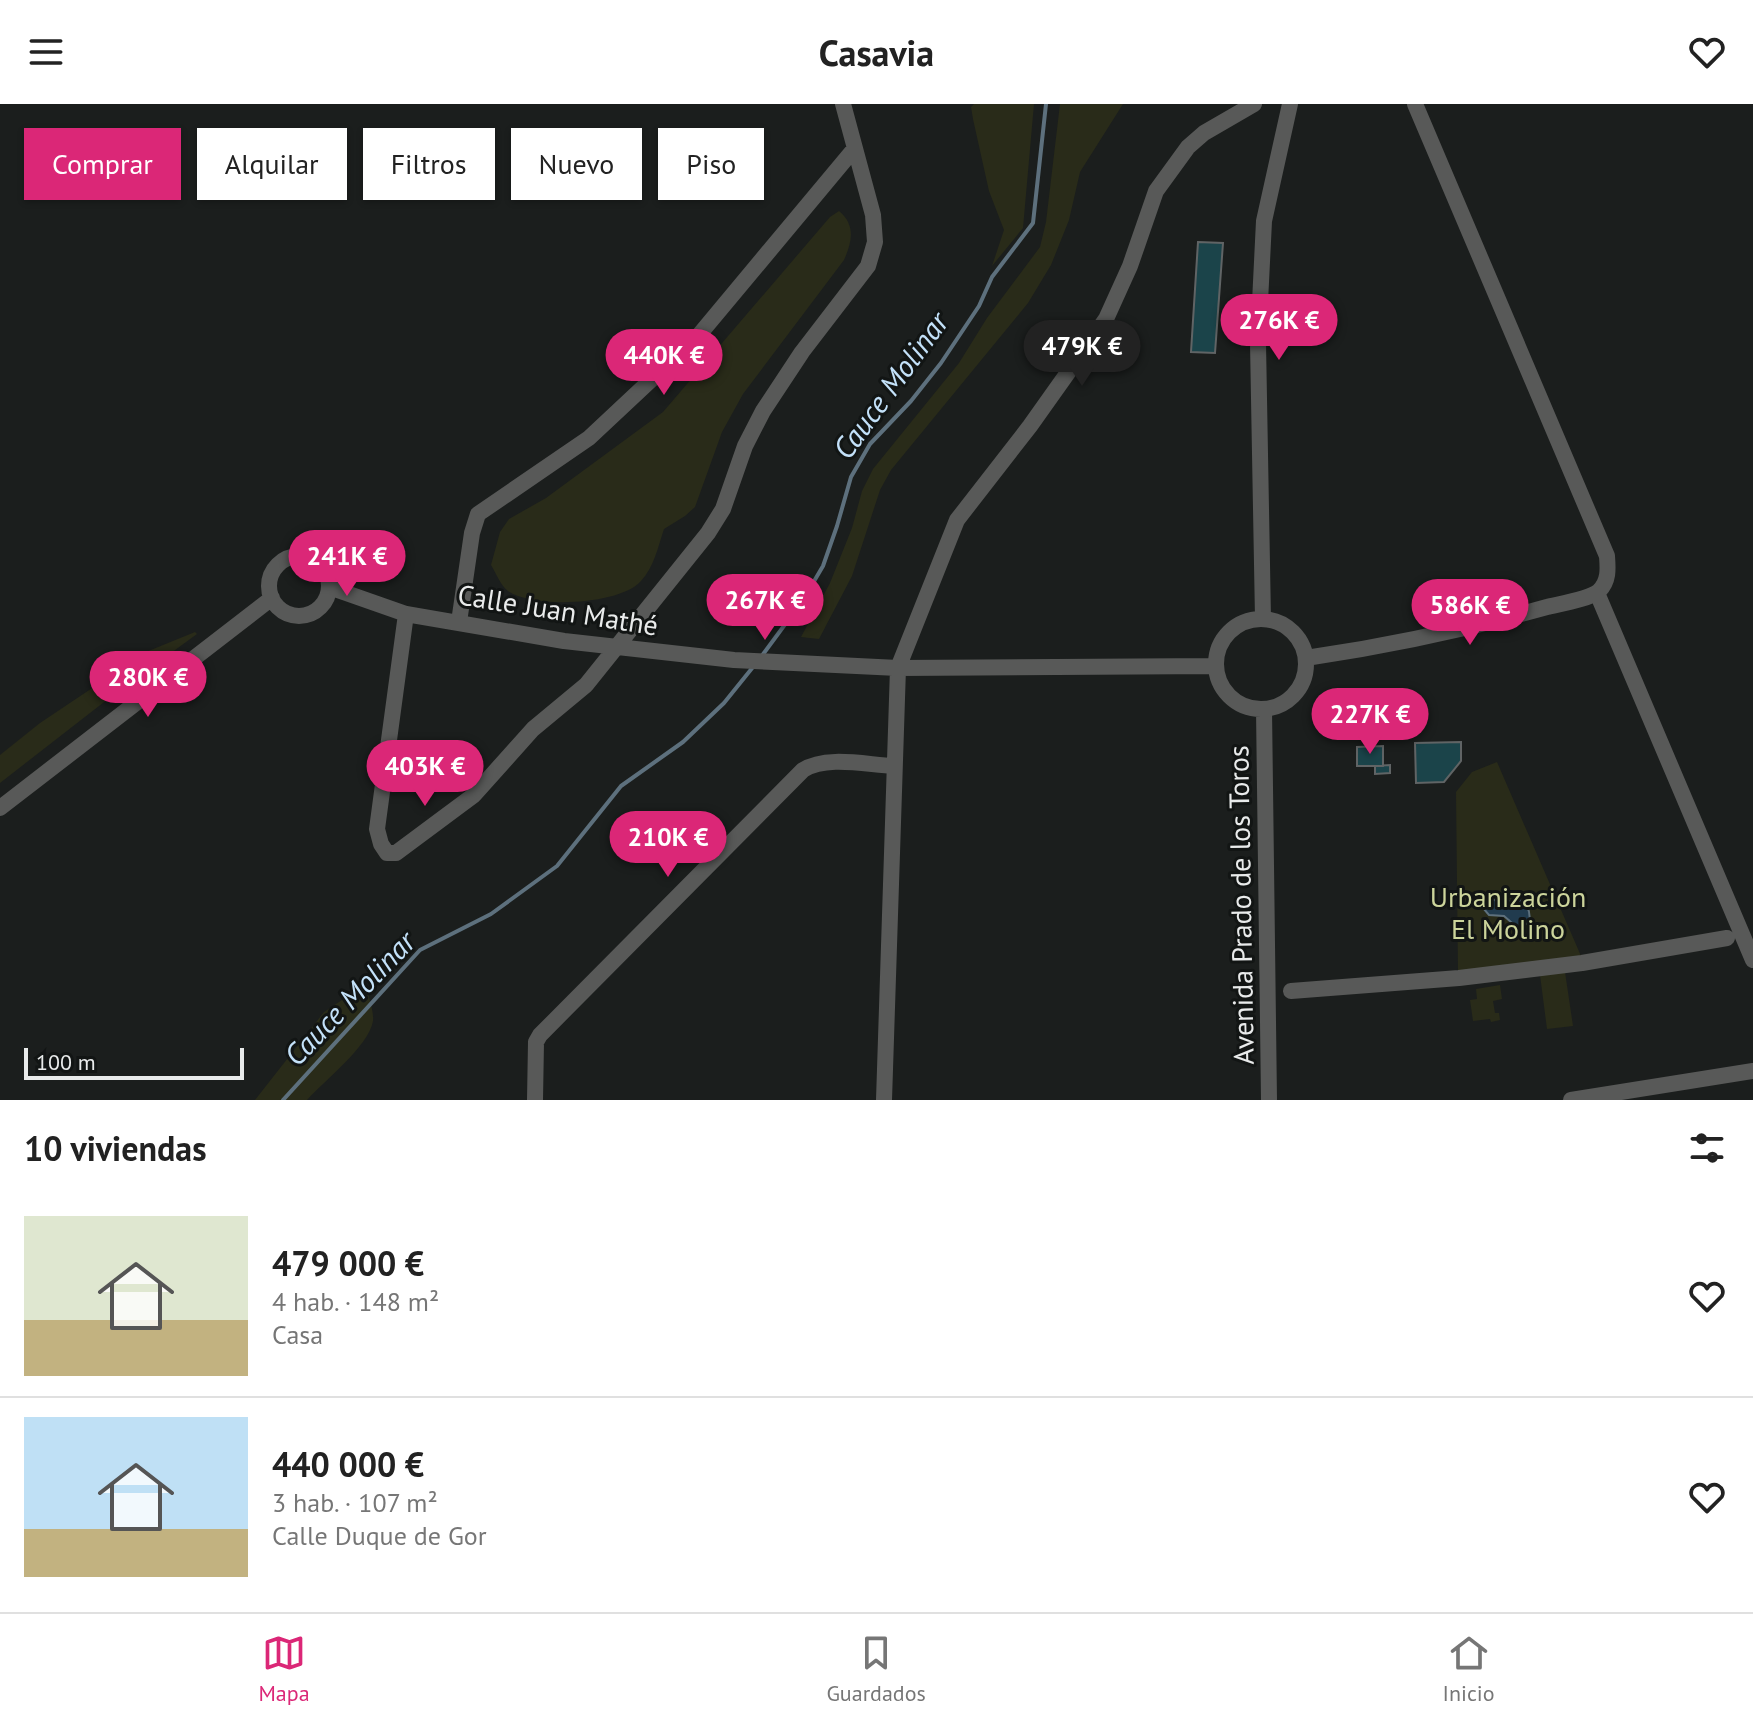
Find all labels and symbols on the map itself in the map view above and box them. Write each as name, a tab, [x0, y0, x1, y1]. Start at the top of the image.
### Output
pin: 276K €	[1214, 294, 1344, 362]
water label: Cauce Molinar	[823, 302, 957, 466]
pin: 479K €	[1017, 320, 1147, 388]
pin: 440K €	[599, 329, 729, 397]
pin: 241K €	[282, 530, 412, 598]
pin: 267K €	[700, 574, 830, 642]
street label: Calle Juan Mathé	[455, 575, 661, 644]
pin: 586K €	[1405, 579, 1535, 647]
pin: 280K €	[83, 651, 213, 719]
pin: 227K €	[1305, 688, 1435, 756]
pin: 403K €	[360, 740, 490, 808]
street label: Avenida Prado de los Toros	[1219, 745, 1262, 1065]
pin: 210K €	[603, 811, 733, 879]
park label: Urbanización El Molino	[1430, 878, 1586, 947]
water label: Cauce Molinar	[275, 921, 424, 1073]
scale bar	[24, 1044, 244, 1080]

